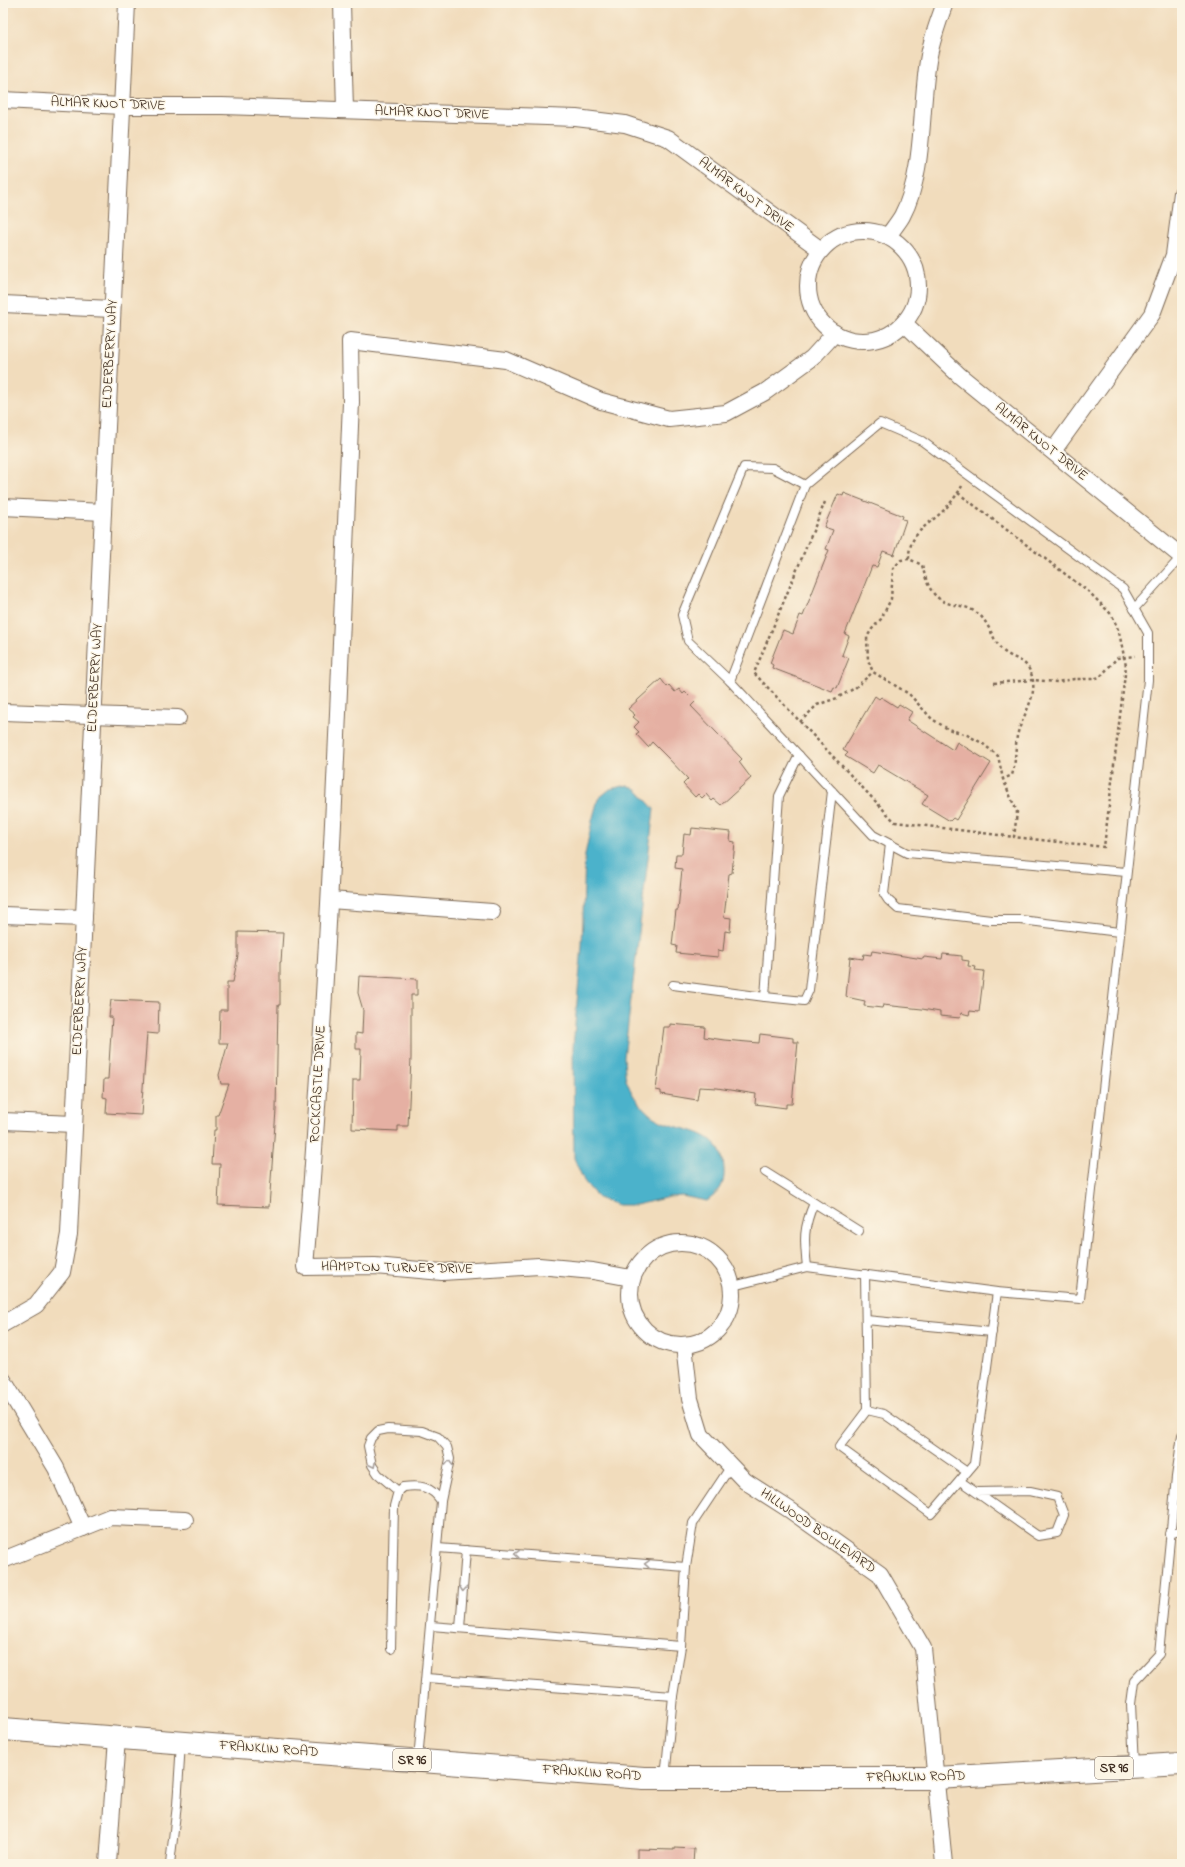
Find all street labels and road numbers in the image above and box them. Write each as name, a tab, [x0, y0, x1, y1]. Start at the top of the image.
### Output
street label: ALMAR KNOT DRIVE	[50, 92, 166, 116]
street label: ALMAR KNOT DRIVE	[374, 101, 490, 125]
street label: ALMAR KNOT DRIVE	[694, 152, 798, 238]
street label: ELDERBERRY WAY	[97, 298, 123, 409]
street label: ALMAR KNOT DRIVE	[990, 398, 1092, 486]
street label: ELDERBERRY WAY	[82, 622, 108, 733]
street label: ELDERBERRY WAY	[67, 945, 93, 1056]
street label: ROCKCASTLE DRIVE	[304, 1025, 332, 1143]
street label: HAMPTON TURNER DRIVE	[321, 1256, 473, 1280]
street label: HILLWOOD BOULEVARD	[756, 1483, 880, 1579]
street label: FRANKLIN ROAD	[218, 1735, 319, 1763]
road number: SR 96	[393, 1749, 431, 1771]
road number: SR 96	[1095, 1757, 1133, 1779]
street label: FRANKLIN ROAD	[541, 1759, 642, 1787]
street label: FRANKLIN ROAD	[865, 1766, 966, 1788]

